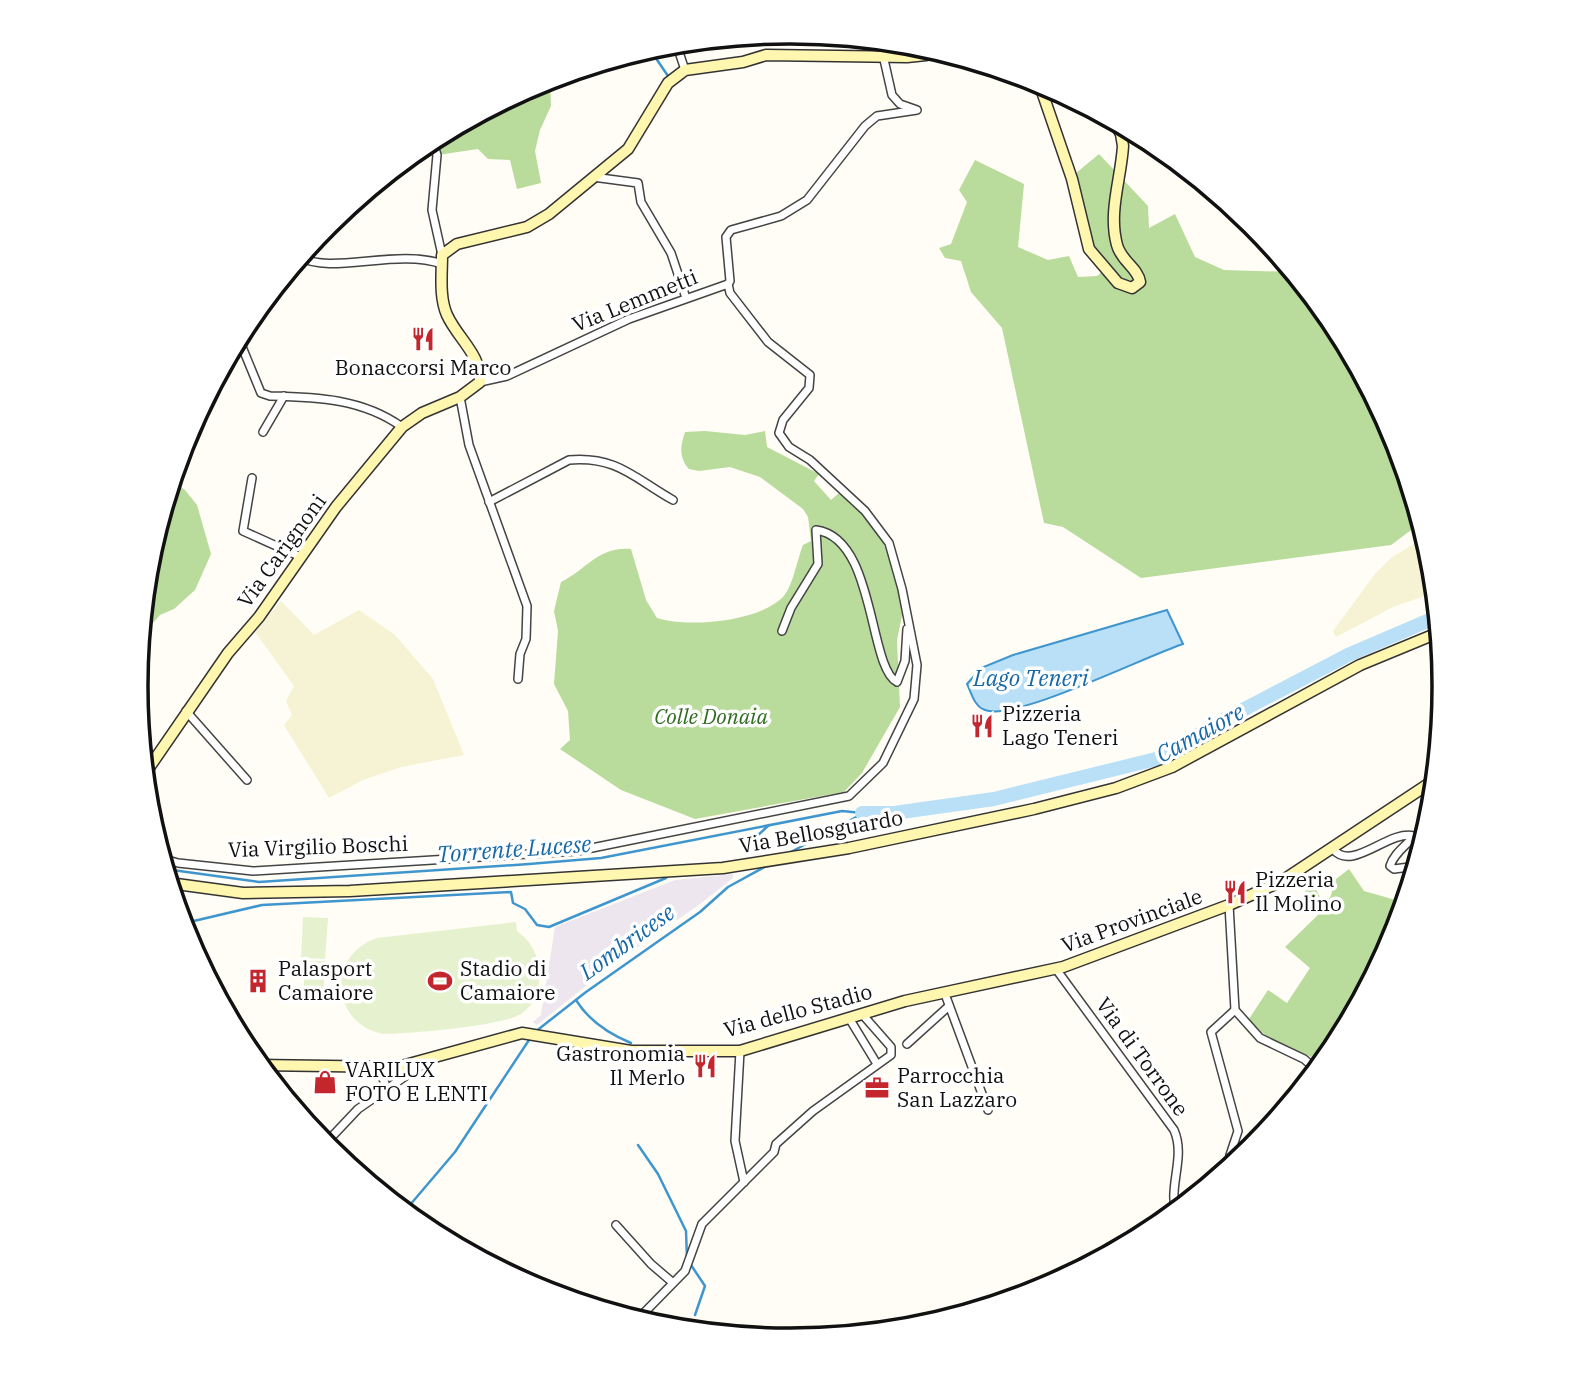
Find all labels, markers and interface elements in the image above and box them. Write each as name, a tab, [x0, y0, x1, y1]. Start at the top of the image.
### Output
street label: Via Lemmetti	[568, 262, 701, 338]
restaurant icon: Bonaccorsi Marco	[409, 325, 437, 353]
place label: Bonaccorsi Marco	[335, 353, 511, 381]
street label: Via Carignoni	[230, 488, 332, 613]
water label: Lago Teneri	[972, 662, 1089, 692]
water label: Camaiore	[1150, 696, 1249, 769]
place label: Pizzeria Lago Teneri	[1002, 699, 1118, 751]
park label: Colle Donaia	[654, 702, 768, 730]
restaurant icon: Pizzeria Lago Teneri	[968, 712, 996, 740]
street label: Via Bellosguardo	[737, 803, 905, 859]
water label: Torrente Lucese	[436, 828, 592, 868]
street label: Via Virgilio Boschi	[227, 829, 409, 863]
place label: Pizzeria Il Molino	[1255, 865, 1342, 917]
restaurant icon: Pizzeria Il Molino	[1221, 878, 1249, 906]
street label: Via Provinciale	[1057, 882, 1206, 959]
water label: Lombricese	[572, 897, 680, 986]
place label: Palasport Camaiore	[278, 954, 373, 1006]
place label: Stadio di Camaiore	[460, 954, 555, 1006]
building icon: Palasport Camaiore	[244, 967, 272, 995]
sports icon: Stadio di Camaiore	[426, 967, 454, 995]
street label: Via dello Stadio	[721, 977, 875, 1043]
street label: Via di Torrone	[1090, 991, 1195, 1121]
place label: Gastronomia Il Merlo	[556, 1039, 685, 1091]
restaurant icon: Gastronomia Il Merlo	[691, 1052, 719, 1080]
place label: VARILUX FOTO E LENTI	[345, 1055, 488, 1107]
place label: Parrocchia San Lazzaro	[897, 1061, 1017, 1113]
shop icon: VARILUX FOTO E LENTI	[311, 1068, 339, 1096]
office icon: Parrocchia San Lazzaro	[863, 1074, 891, 1102]

